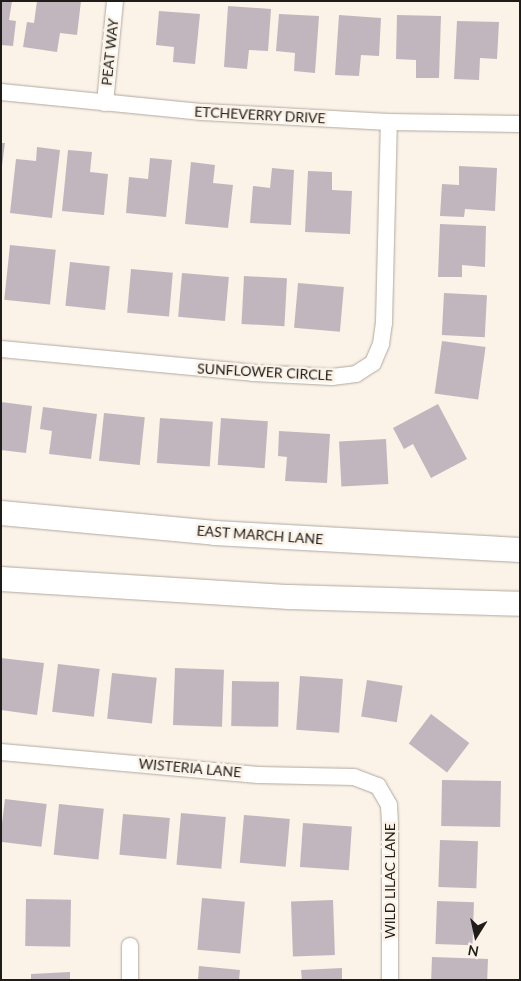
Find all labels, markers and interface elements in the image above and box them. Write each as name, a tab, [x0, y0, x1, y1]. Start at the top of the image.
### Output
street label: PEAT WAY	[98, 17, 122, 87]
street label: ETCHEVERRY DRIVE	[194, 103, 326, 127]
street label: SUNFLOWER CIRCLE	[197, 360, 333, 384]
street label: EAST MARCH LANE	[196, 522, 324, 548]
street label: WISTERIA LANE	[138, 755, 242, 781]
street label: WILD LILAC LANE	[382, 823, 398, 939]
north arrow	[451, 911, 501, 961]
text: N	[467, 942, 480, 961]

